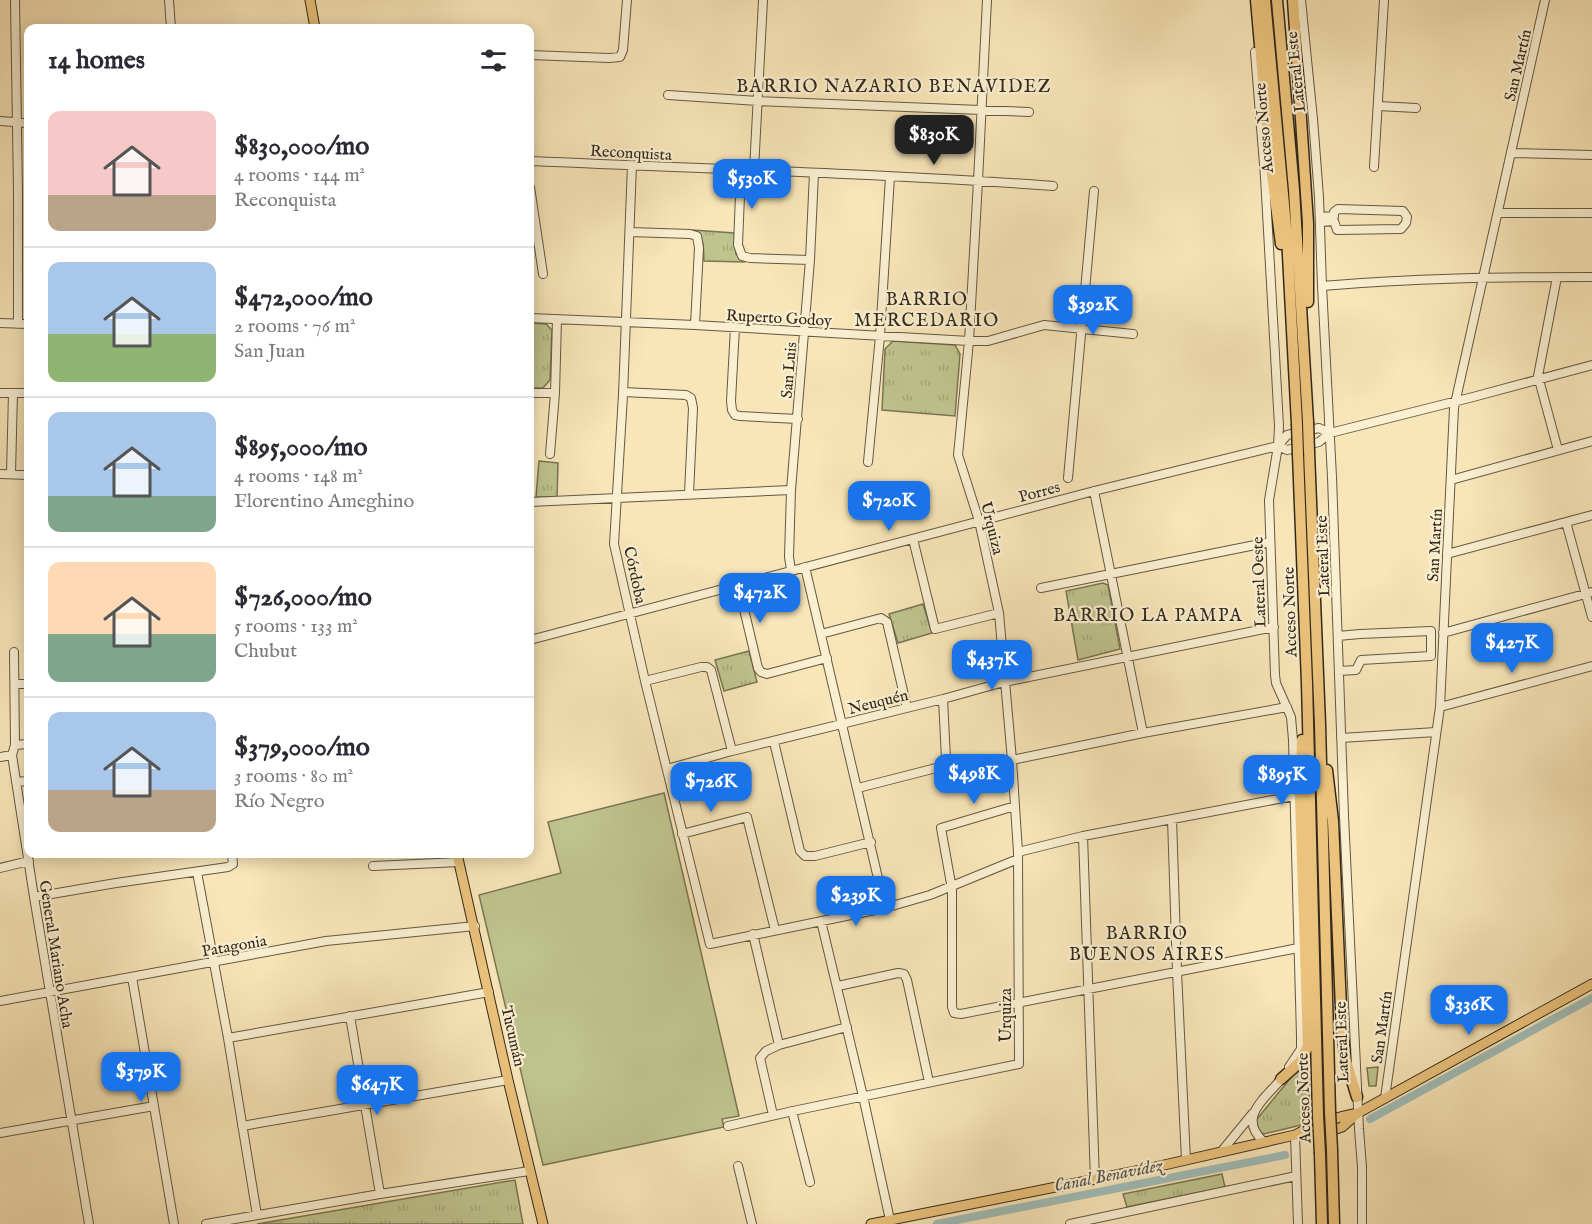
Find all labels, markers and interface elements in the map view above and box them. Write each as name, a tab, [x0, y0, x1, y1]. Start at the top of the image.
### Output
street label: San Martín	[1501, 27, 1537, 103]
street label: Lateral Este	[1283, 30, 1311, 113]
text: 14 homes	[48, 44, 145, 77]
icon: filters	[477, 44, 510, 77]
district label: BARRIO NAZARIO BENAVIDEZ	[736, 76, 1052, 99]
street label: Acceso Norte	[1251, 82, 1279, 175]
pin: $830K	[892, 115, 976, 166]
text: $830K	[909, 122, 959, 147]
text: $830,000/mo	[234, 130, 369, 163]
icon: home	[96, 135, 168, 207]
street label: Reconquista	[589, 142, 672, 166]
pin: $530K	[710, 159, 794, 210]
text: 4 rooms · 144 m²	[234, 163, 365, 188]
text: $530K	[727, 166, 777, 191]
text: Reconquista	[234, 188, 336, 213]
text: $472,000/mo	[234, 281, 373, 314]
pin: $392K	[1051, 285, 1135, 336]
icon: home	[96, 286, 168, 358]
district label: BARRIO MERCEDARIO	[854, 289, 1000, 333]
text: $392K	[1067, 292, 1119, 317]
street label: Ruperto Godoy	[725, 306, 833, 332]
text: 2 rooms · 76 m²	[234, 314, 355, 339]
text: San Juan	[234, 339, 305, 364]
street label: San Luis	[778, 341, 802, 399]
text: $895,000/mo	[234, 431, 367, 464]
icon: home	[96, 436, 168, 508]
text: 4 rooms · 148 m²	[234, 464, 363, 489]
street label: Porres	[1017, 478, 1063, 508]
pin: $720K	[847, 481, 931, 532]
text: $720K	[862, 488, 916, 513]
text: Florentino Ameghino	[234, 489, 414, 514]
street label: Urquiza	[975, 500, 1007, 557]
street label: San Martín	[1424, 508, 1448, 582]
street label: Lateral Este	[1313, 515, 1335, 597]
street label: Lateral Oeste	[1248, 536, 1272, 628]
street label: Córdoba	[618, 545, 650, 606]
street label: Acceso Norte	[1279, 566, 1303, 658]
pin: $472K	[718, 573, 802, 624]
text: $472K	[733, 580, 787, 605]
text: $726,000/mo	[234, 581, 372, 614]
icon: home	[96, 586, 168, 658]
district label: BARRIO LA PAMPA	[1053, 605, 1243, 628]
text: 5 rooms · 133 m²	[234, 614, 358, 639]
pin: $427K	[1470, 623, 1554, 674]
text: $427K	[1485, 630, 1539, 655]
text: Chubut	[234, 639, 297, 664]
pin: $437K	[950, 640, 1034, 691]
text: $437K	[966, 647, 1018, 672]
street label: Neuquén	[846, 686, 911, 720]
text: $379,000/mo	[234, 731, 370, 764]
icon: home	[96, 736, 168, 808]
pin: $498K	[932, 754, 1016, 805]
pin: $895K	[1240, 755, 1324, 806]
text: $498K	[948, 761, 1000, 786]
pin: $726K	[669, 762, 753, 813]
text: $895K	[1257, 762, 1307, 787]
text: 3 rooms · 80 m²	[234, 764, 353, 789]
text: $726K	[685, 769, 737, 794]
text: Río Negro	[234, 789, 324, 814]
pin: $239K	[814, 876, 898, 927]
street label: General Mariano Acha	[33, 879, 77, 1030]
text: $239K	[830, 883, 882, 908]
district label: BARRIO BUENOS AIRES	[1069, 923, 1225, 967]
street label: Patagonia	[200, 931, 268, 962]
pin: $336K	[1427, 985, 1511, 1036]
street label: Urquiza	[997, 988, 1017, 1042]
street label: San Martín	[1368, 989, 1398, 1065]
text: $336K	[1445, 992, 1493, 1017]
street label: Lateral Este	[1332, 1001, 1354, 1083]
street label: Tucumán	[495, 1004, 529, 1069]
pin: $379K	[99, 1052, 183, 1103]
street label: Acceso Norte	[1293, 1052, 1317, 1144]
text: $379K	[115, 1059, 167, 1084]
pin: $647K	[335, 1065, 419, 1116]
text: $647K	[351, 1072, 403, 1097]
water label: Canal Benavídez	[1052, 1154, 1167, 1198]

